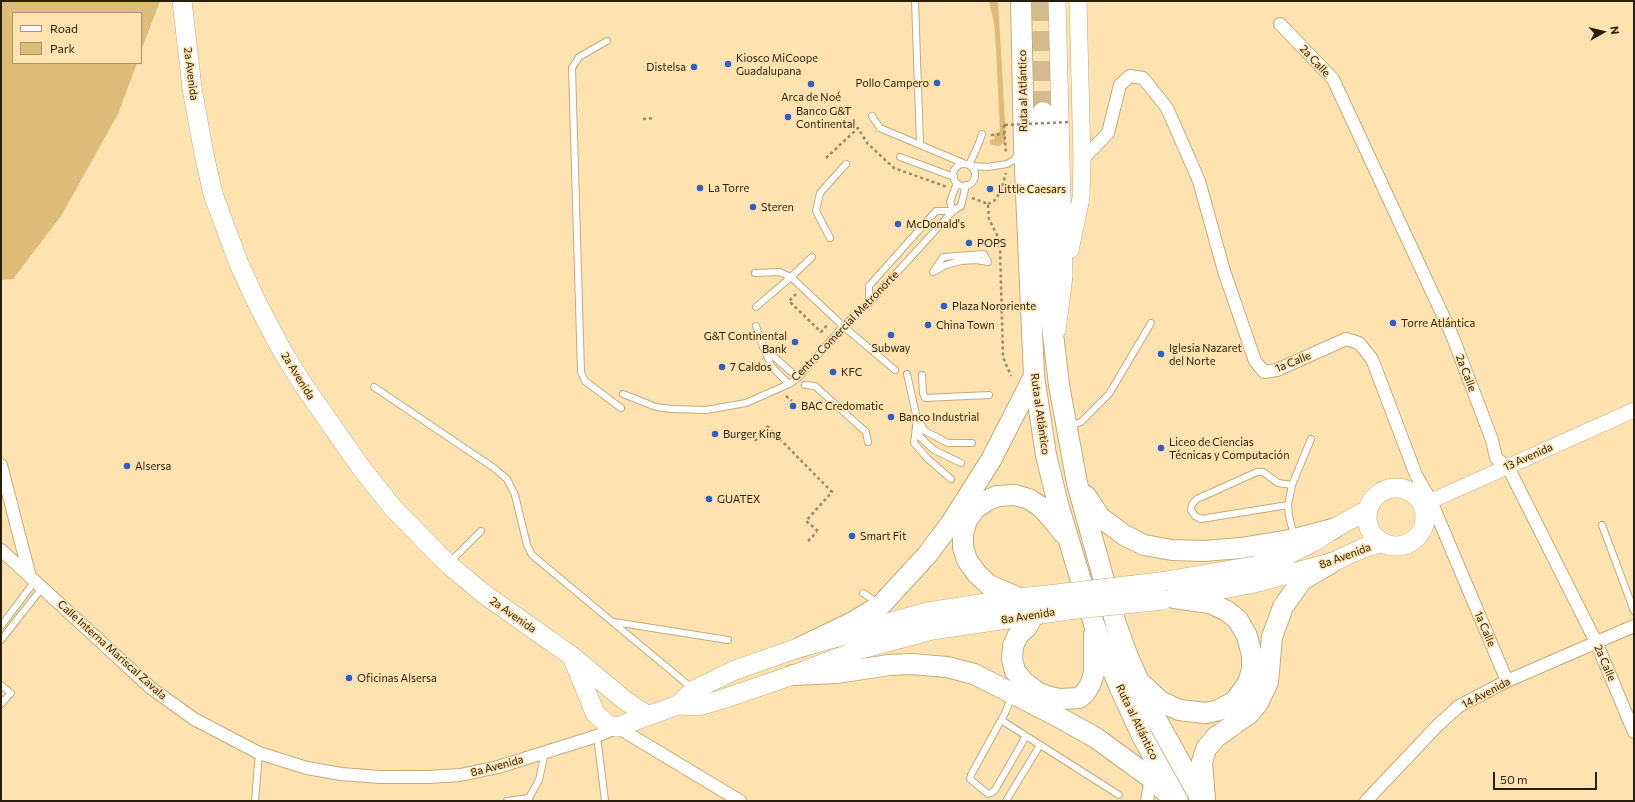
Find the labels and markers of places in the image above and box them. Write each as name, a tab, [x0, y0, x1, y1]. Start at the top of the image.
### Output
place label: Kiosco MiCoope Guadalupana	[736, 51, 818, 77]
marker: Kiosco MiCoope Guadalupana	[723, 59, 733, 69]
place label: Distelsa	[646, 60, 686, 74]
marker: Distelsa	[689, 62, 699, 72]
place label: Pollo Campero	[855, 76, 929, 90]
marker: Pollo Campero	[932, 78, 942, 88]
marker: Arca de Noé	[806, 79, 816, 89]
place label: Arca de Noé	[781, 90, 841, 104]
place label: Banco G&T Continental	[796, 104, 855, 130]
marker: Banco G&T Continental	[783, 112, 793, 122]
place label: La Torre	[708, 181, 749, 195]
place label: Little Caesars	[998, 182, 1066, 196]
marker: La Torre	[695, 183, 705, 193]
marker: Little Caesars	[985, 184, 995, 194]
place label: Steren	[761, 200, 794, 214]
marker: Steren	[748, 202, 758, 212]
place label: McDonald's	[906, 217, 965, 231]
marker: McDonald's	[893, 219, 903, 229]
place label: POPS	[977, 236, 1006, 250]
marker: POPS	[964, 238, 974, 248]
place label: Plaza Nororiente	[952, 299, 1036, 313]
marker: Plaza Nororiente	[939, 301, 949, 311]
place label: Torre Atlántica	[1401, 316, 1475, 330]
place label: China Town	[936, 318, 995, 332]
marker: Torre Atlántica	[1388, 318, 1398, 328]
marker: China Town	[923, 320, 933, 330]
place label: G&T Continental Bank	[704, 329, 787, 355]
marker: Subway	[886, 330, 896, 340]
marker: G&T Continental Bank	[790, 337, 800, 347]
place label: Subway	[872, 341, 910, 355]
place label: Iglesia Nazaret del Norte	[1169, 341, 1242, 367]
marker: Iglesia Nazaret del Norte	[1156, 349, 1166, 359]
place label: 7 Caldos	[730, 360, 772, 374]
marker: 7 Caldos	[717, 362, 727, 372]
place label: KFC	[841, 365, 862, 379]
marker: KFC	[828, 367, 838, 377]
place label: BAC Credomatic	[801, 399, 884, 413]
marker: BAC Credomatic	[788, 401, 798, 411]
place label: Banco Industrial	[899, 410, 979, 424]
marker: Banco Industrial	[886, 412, 896, 422]
place label: Burger King	[723, 427, 781, 441]
marker: Burger King	[710, 429, 720, 439]
place label: Liceo de Ciencias Técnicas y Computación	[1169, 435, 1289, 461]
marker: Liceo de Ciencias Técnicas y Computación	[1156, 443, 1166, 453]
place label: Alsersa	[135, 459, 171, 473]
marker: Alsersa	[122, 461, 132, 471]
place label: GUATEX	[717, 492, 760, 506]
marker: GUATEX	[704, 494, 714, 504]
place label: Smart Fit	[860, 529, 906, 543]
marker: Smart Fit	[847, 531, 857, 541]
place label: Oficinas Alsersa	[357, 671, 437, 685]
marker: Oficinas Alsersa	[344, 673, 354, 683]

